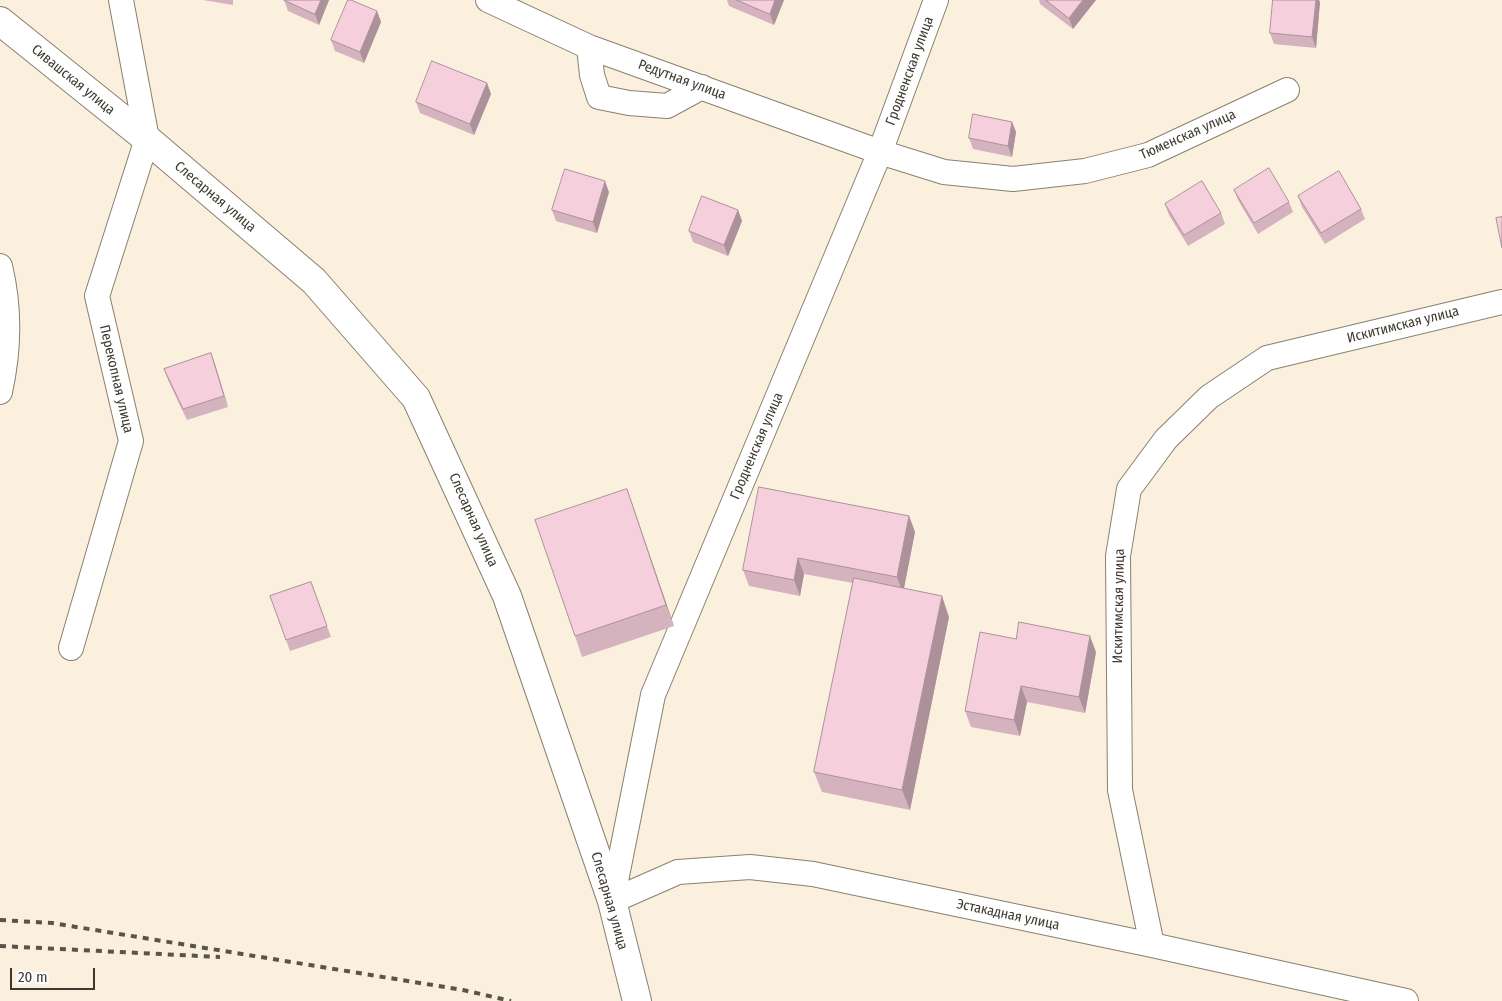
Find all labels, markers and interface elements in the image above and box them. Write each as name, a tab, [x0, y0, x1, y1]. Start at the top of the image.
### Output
street label: Гродненская улица	[883, 14, 937, 128]
street label: Сивашская улица	[28, 41, 118, 119]
street label: Редутная улица	[636, 56, 728, 104]
street label: Тюменская улица	[1137, 106, 1239, 164]
street label: Слесарная улица	[171, 158, 259, 236]
street label: Искитимская улица	[1345, 303, 1461, 347]
street label: Перекопная улица	[95, 323, 137, 435]
street label: Гродненская улица	[727, 390, 787, 502]
street label: Слесарная улица	[445, 470, 501, 570]
street label: Искитимская улица	[1110, 548, 1128, 664]
street label: Слесарная улица	[587, 850, 631, 952]
street label: Эстакадная улица	[955, 896, 1061, 934]
scale bar	[12, 958, 98, 990]
text: 20 m	[18, 968, 48, 986]

